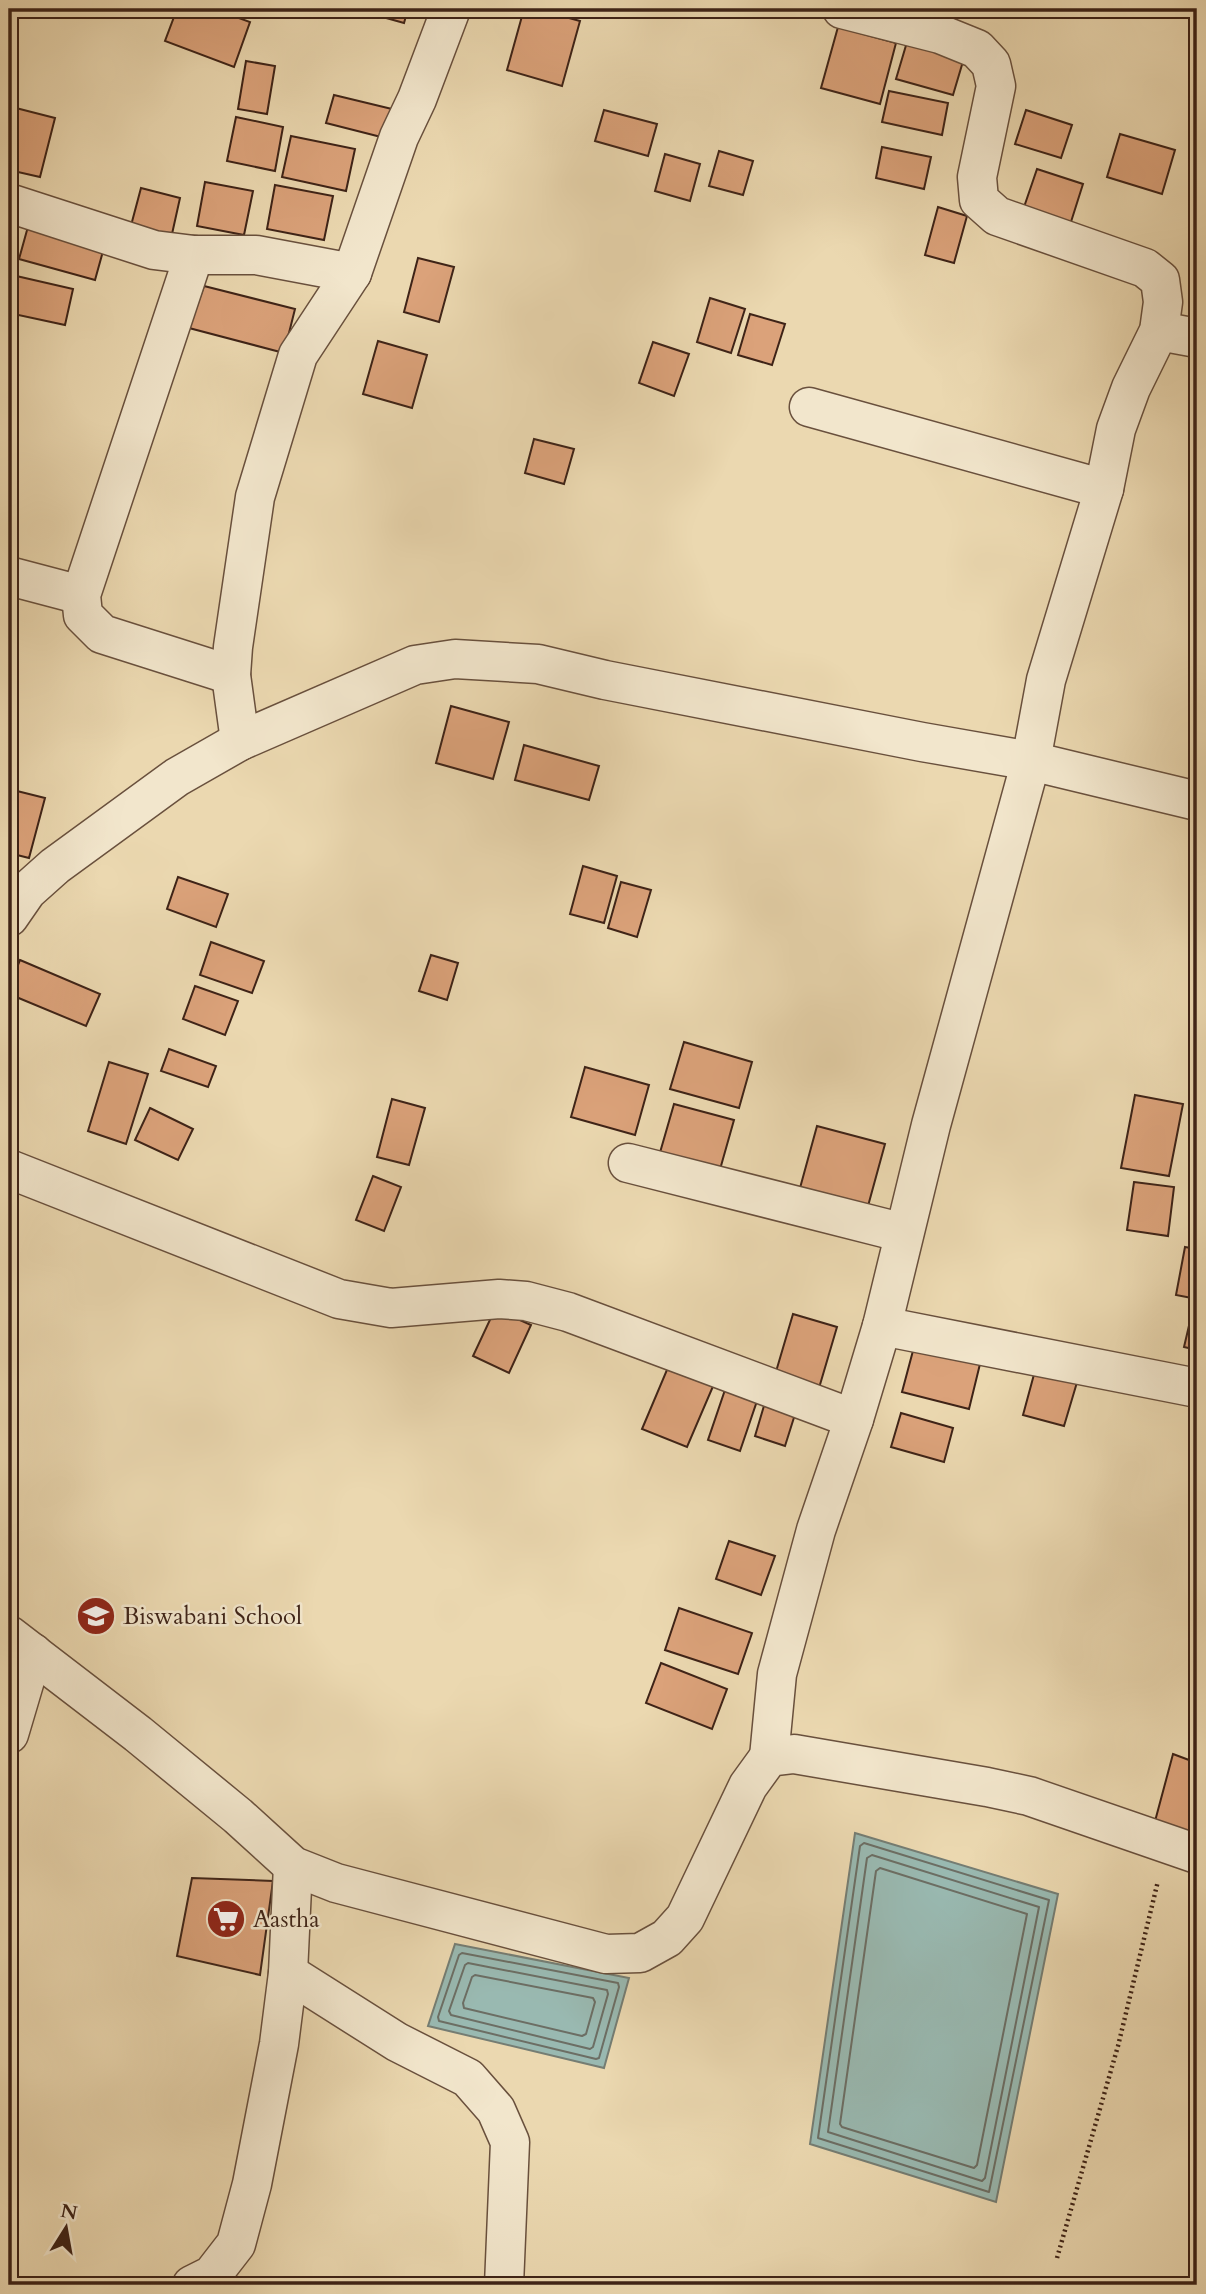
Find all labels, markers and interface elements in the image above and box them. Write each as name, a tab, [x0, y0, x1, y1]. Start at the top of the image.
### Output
school or university icon: Biswabani School	[75, 1595, 117, 1637]
place label: Biswabani School	[123, 1600, 302, 1633]
supermarket icon: Aastha	[205, 1898, 247, 1940]
place label: Aastha	[253, 1903, 320, 1936]
north arrow	[32, 2192, 102, 2262]
text: N	[58, 2198, 80, 2227]

